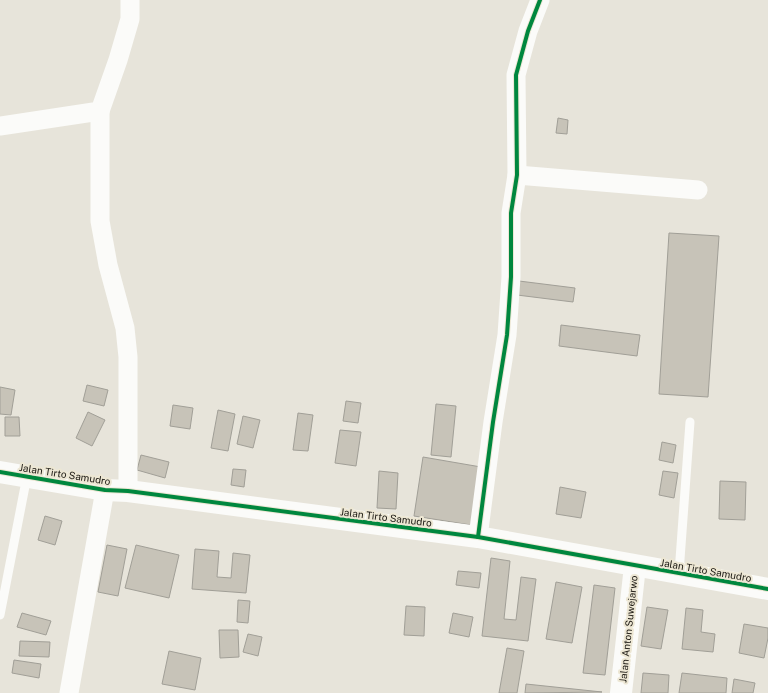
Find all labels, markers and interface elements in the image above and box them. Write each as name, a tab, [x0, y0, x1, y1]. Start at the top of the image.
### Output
street label: Jalan Tirto Samudro	[18, 461, 112, 487]
street label: Jalan Tirto Samudro	[339, 505, 433, 529]
street label: Jalan Tirto Samudro	[660, 556, 753, 584]
street label: Jalan Anton Suwejarwo	[616, 574, 640, 683]

